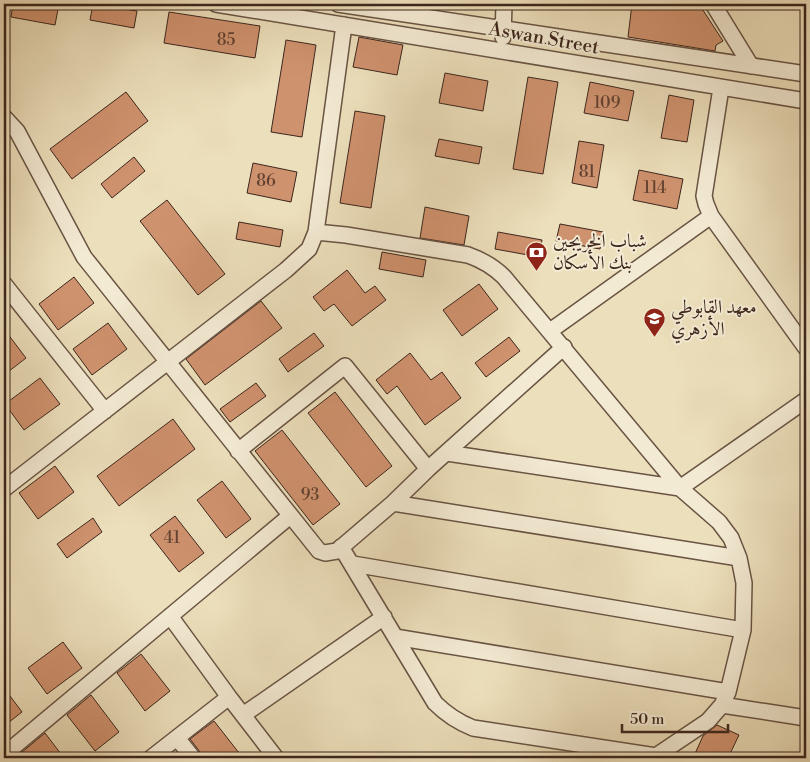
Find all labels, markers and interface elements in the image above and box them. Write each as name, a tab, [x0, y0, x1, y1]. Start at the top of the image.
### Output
street label: Aswan Street	[486, 16, 601, 60]
house number: 85	[217, 30, 235, 50]
house number: 109	[594, 93, 621, 113]
house number: 81	[579, 162, 595, 182]
house number: 86	[256, 171, 276, 191]
house number: 114	[643, 178, 667, 198]
place label: شباب الخريجين بنك الأسكان	[553, 229, 647, 275]
bank icon: شباب الخريجين بنك الأسكان	[525, 240, 549, 271]
place label: معهد القابوطي الأزهري	[671, 295, 757, 344]
school or university icon: معهد القابوطي الأزهري	[643, 306, 667, 337]
house number: 93	[301, 485, 319, 505]
house number: 41	[164, 528, 180, 548]
scale bar	[622, 702, 729, 734]
text: 50 m	[630, 710, 664, 729]

